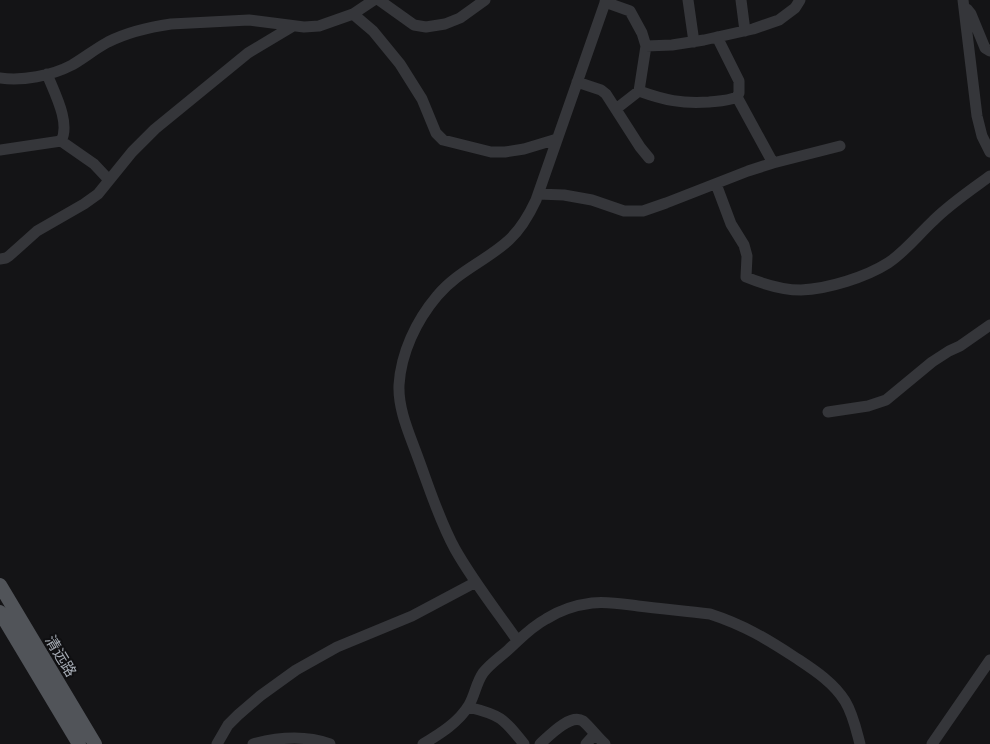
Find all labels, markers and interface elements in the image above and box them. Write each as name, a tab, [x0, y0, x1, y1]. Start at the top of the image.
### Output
street label: 清远路	[41, 632, 81, 680]

